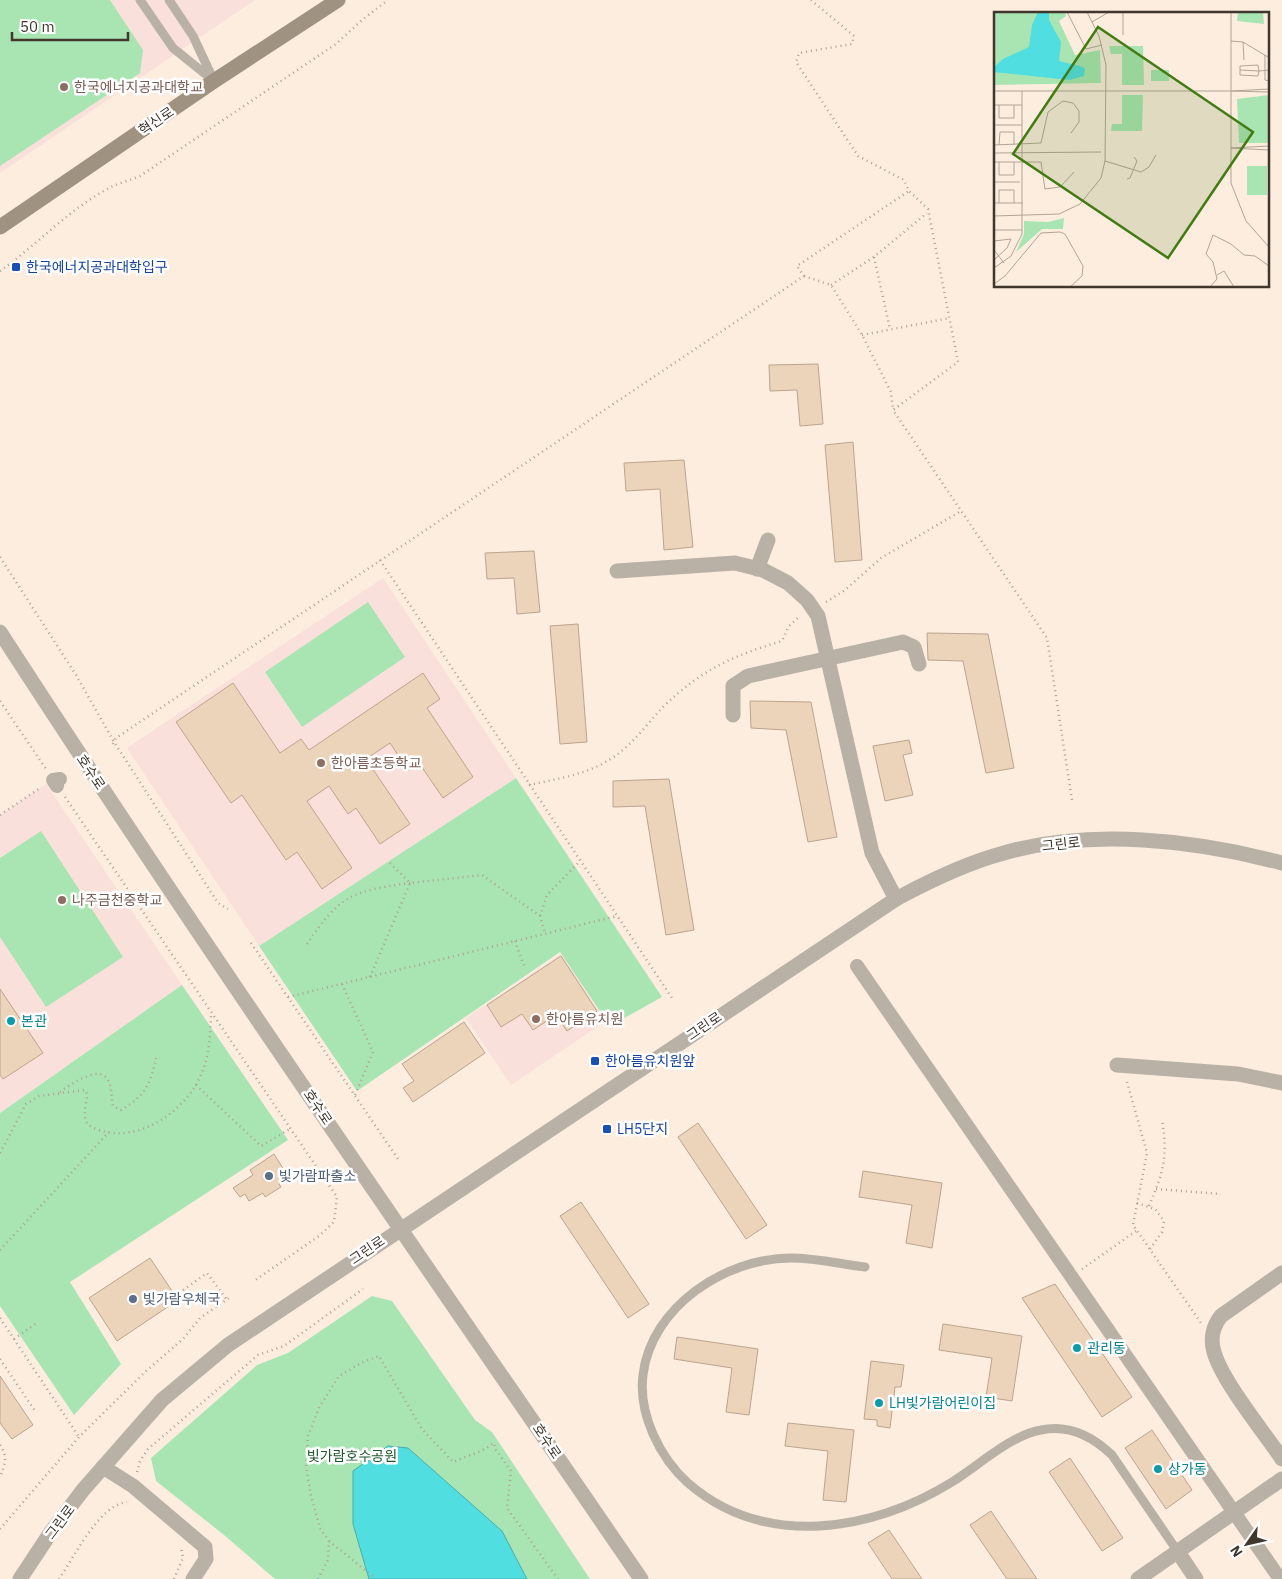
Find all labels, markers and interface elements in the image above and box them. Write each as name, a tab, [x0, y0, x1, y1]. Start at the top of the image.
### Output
scale bar	[12, 10, 129, 42]
inset map	[994, 12, 1270, 288]
text: 50 m	[20, 17, 55, 36]
place label: 한국에너지공과대학교	[74, 78, 203, 96]
marker: 한국에너지공과대학교	[58, 81, 70, 93]
street label: 혁신로	[135, 103, 177, 139]
place label: 한국에너지공과대학입구	[26, 258, 168, 276]
marker: 한국에너지공과대학입구	[10, 261, 22, 273]
street label: 호수로	[73, 751, 109, 793]
place label: 한아름초등학교	[331, 754, 421, 772]
marker: 한아름초등학교	[315, 757, 327, 769]
street label: 그린로	[1041, 833, 1081, 855]
place label: 나주금천중학교	[72, 891, 162, 909]
marker: 나주금천중학교	[56, 894, 68, 906]
street label: 그린로	[683, 1008, 725, 1044]
place label: 한아름유치원	[546, 1010, 623, 1028]
place label: 본관	[21, 1012, 47, 1030]
marker: 한아름유치원	[530, 1013, 542, 1025]
marker: 본관	[5, 1015, 17, 1027]
place label: 한아름유치원앞	[605, 1052, 695, 1070]
marker: 한아름유치원앞	[589, 1055, 601, 1067]
street label: 호수로	[300, 1086, 336, 1128]
place label: LH5단지	[617, 1120, 668, 1138]
marker: LH5단지	[601, 1123, 613, 1135]
place label: 빛가람파출소	[279, 1167, 356, 1185]
marker: 빛가람파출소	[263, 1170, 275, 1182]
street label: 그린로	[346, 1232, 388, 1268]
place label: 빛가람우체국	[143, 1290, 220, 1308]
marker: 빛가람우체국	[127, 1293, 139, 1305]
place label: 관리동	[1087, 1339, 1126, 1357]
marker: 관리동	[1071, 1342, 1083, 1354]
place label: LH빛가람어린이집	[889, 1394, 996, 1412]
marker: LH빛가람어린이집	[873, 1397, 885, 1409]
street label: 호수로	[529, 1420, 565, 1462]
park label: 빛가람호수공원	[307, 1447, 397, 1465]
place label: 상가동	[1168, 1460, 1207, 1478]
marker: 상가동	[1152, 1463, 1164, 1475]
street label: 그린로	[41, 1501, 79, 1543]
north arrow	[1222, 1519, 1272, 1569]
text: N	[1226, 1542, 1247, 1561]

